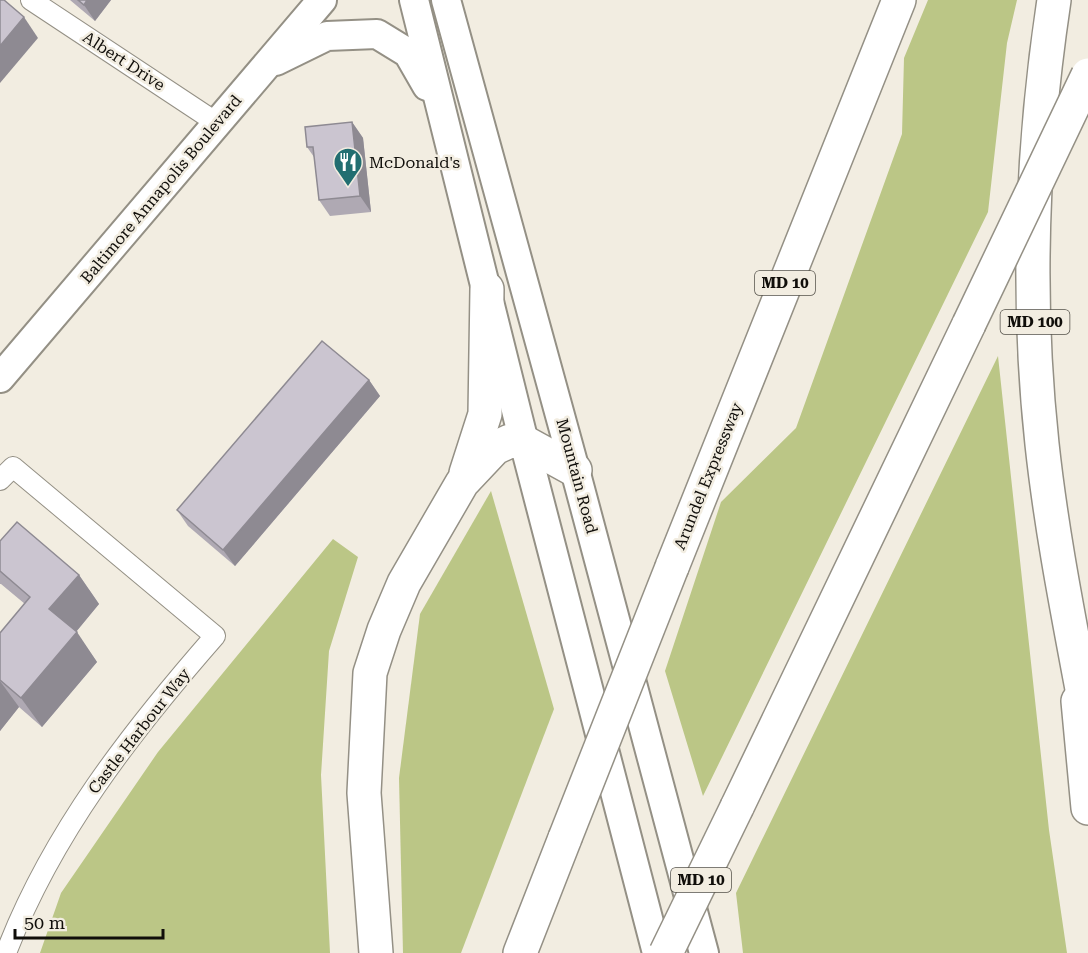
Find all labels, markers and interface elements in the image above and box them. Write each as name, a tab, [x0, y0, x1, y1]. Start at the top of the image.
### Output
street label: Albert Drive	[79, 27, 169, 95]
street label: Baltimore Annapolis Boulevard	[77, 91, 245, 287]
restaurant icon: McDonald's	[332, 146, 364, 188]
place label: McDonald's	[369, 153, 461, 172]
road number: MD 10	[755, 271, 815, 295]
road number: MD 100	[1000, 310, 1070, 334]
street label: Arundel Expressway	[670, 399, 746, 552]
street label: Mountain Road	[552, 416, 602, 536]
street label: Castle Harbour Way	[84, 664, 194, 798]
road number: MD 10	[671, 868, 731, 892]
scale bar	[15, 902, 164, 940]
text: 50 m	[24, 912, 65, 933]

